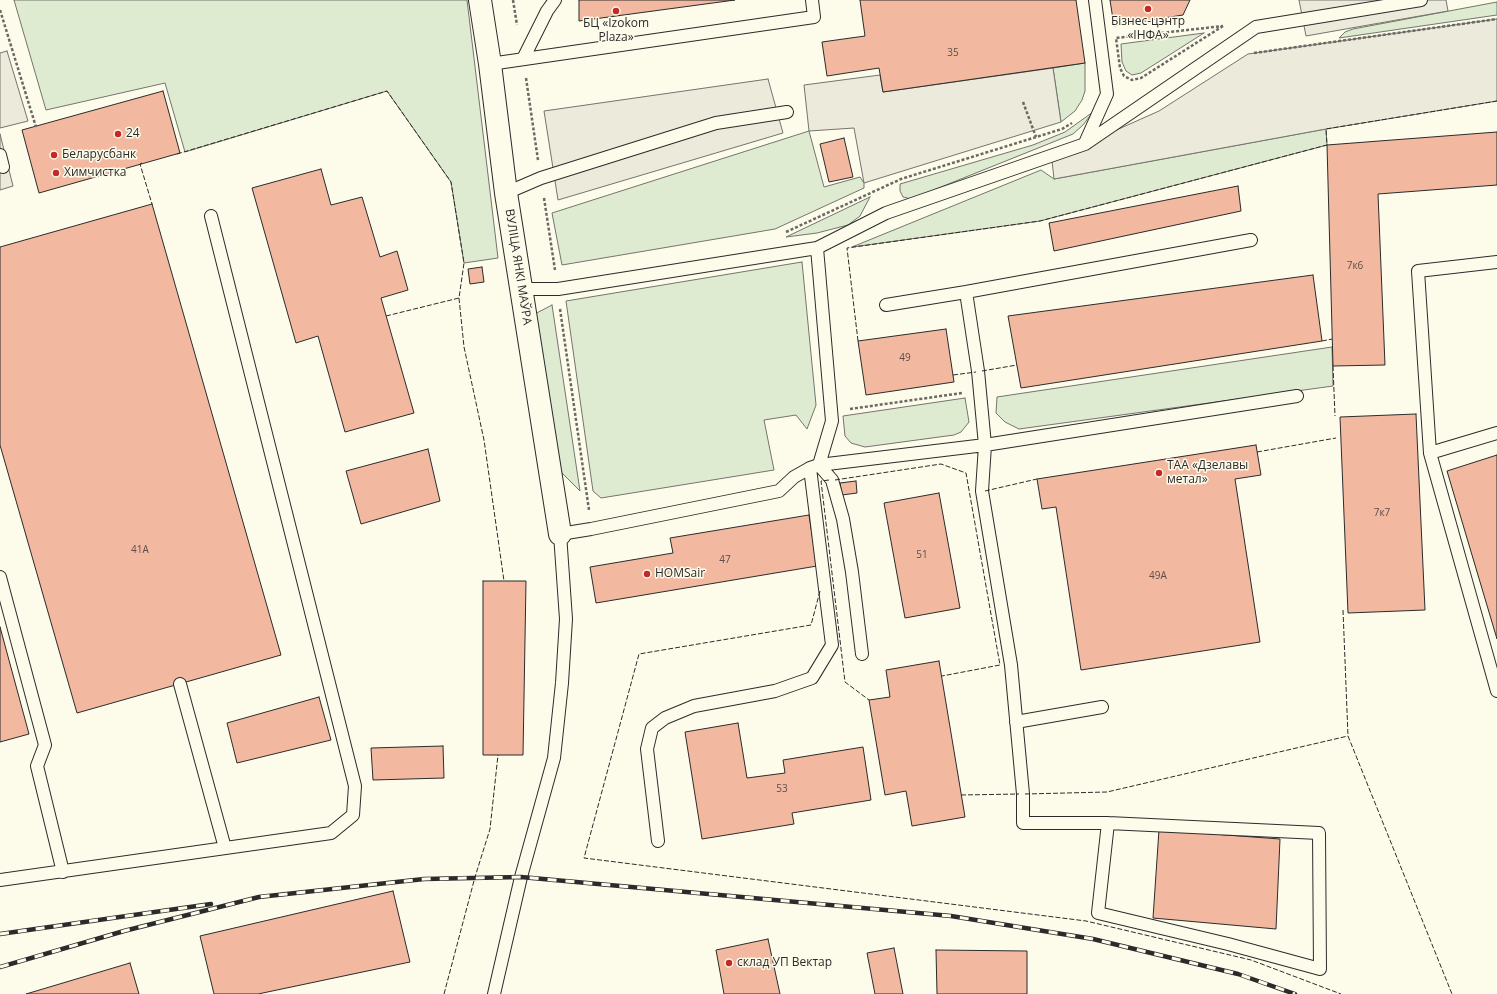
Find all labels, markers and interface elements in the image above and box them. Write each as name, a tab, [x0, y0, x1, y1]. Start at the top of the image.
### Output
marker: Бізнес-цэнтр «ІНФА»	[1143, 4, 1153, 14]
marker: БЦ «Izokom Plaza»	[611, 6, 621, 16]
place label: Бізнес-цэнтр «ІНФА»	[1111, 15, 1185, 43]
place label: БЦ «Izokom Plaza»	[583, 17, 649, 45]
house number: 35	[947, 47, 959, 59]
place label: 24	[126, 127, 140, 141]
marker: 24	[113, 129, 123, 139]
place label: Беларусбанк	[62, 148, 136, 162]
marker: Беларусбанк	[49, 150, 59, 160]
place label: Химчистка	[64, 166, 127, 180]
marker: Химчистка	[51, 168, 61, 178]
street label: ВУЛІЦА ЯНКІ МАЎРА	[502, 208, 534, 326]
house number: 7к6	[1347, 260, 1363, 272]
house number: 49	[899, 352, 911, 364]
place label: ТАА «Дзелавы метал»	[1167, 459, 1248, 487]
marker: ТАА «Дзелавы метал»	[1154, 468, 1164, 478]
house number: 7к7	[1374, 507, 1390, 519]
house number: 41А	[131, 544, 149, 556]
house number: 51	[916, 549, 928, 561]
house number: 47	[719, 554, 731, 566]
place label: HOMSair	[655, 567, 705, 581]
marker: HOMSair	[642, 569, 652, 579]
house number: 49А	[1149, 570, 1167, 582]
house number: 53	[776, 783, 788, 795]
place label: склад УП Вектар	[737, 956, 832, 970]
marker: склад УП Вектар	[724, 958, 734, 968]

